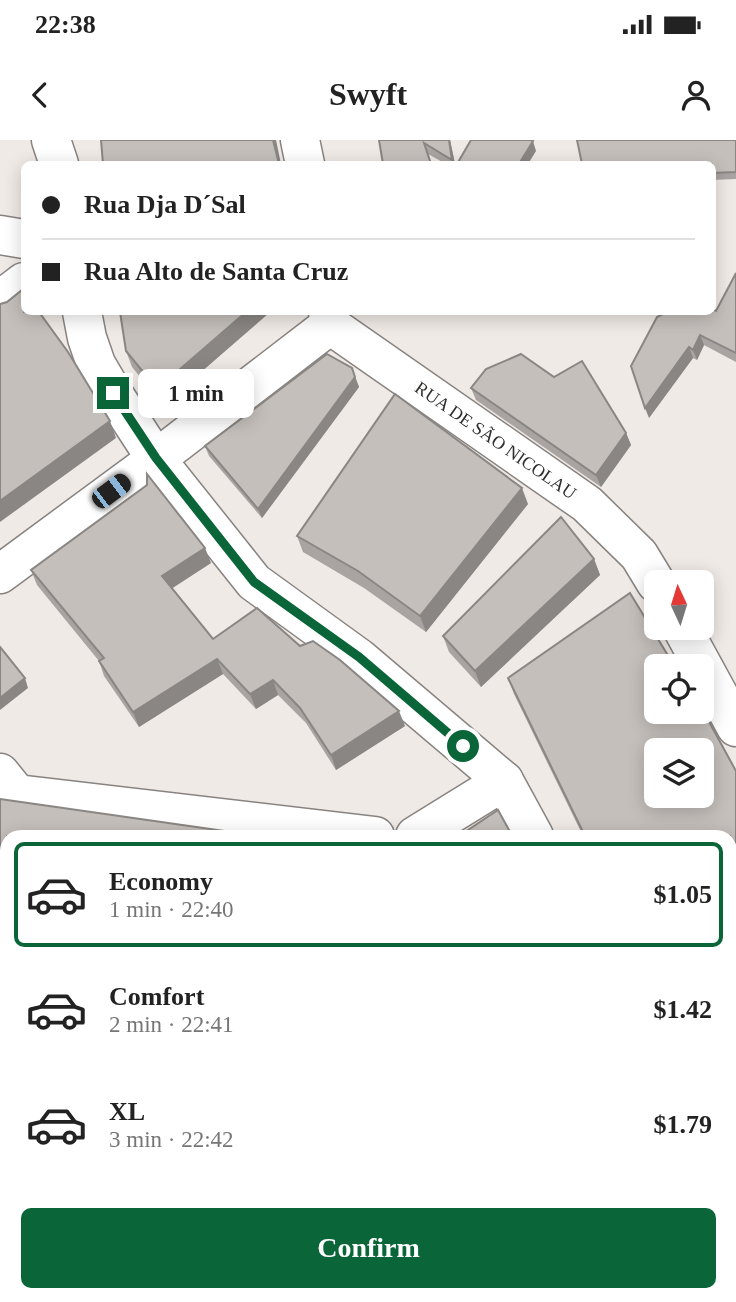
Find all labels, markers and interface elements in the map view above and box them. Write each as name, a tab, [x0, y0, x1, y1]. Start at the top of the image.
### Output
text: 22:38	[35, 10, 96, 39]
icon: back	[21, 76, 59, 114]
text: Swyft	[329, 76, 407, 112]
icon: person	[677, 76, 715, 114]
text: Rua Dja D´Sal	[84, 190, 246, 219]
text: Rua Alto de Santa Cruz	[84, 257, 348, 286]
callout: 1 min	[138, 369, 253, 418]
route end	[97, 377, 129, 409]
street label: RUA DE SÃO NICOLAU	[411, 377, 580, 503]
text: 1 min	[168, 381, 224, 406]
car	[88, 470, 135, 512]
north arrow	[644, 570, 714, 640]
map controls	[644, 570, 714, 808]
button: locate	[644, 654, 714, 724]
route start	[447, 730, 479, 762]
button: layers	[644, 738, 714, 808]
icon: car	[25, 863, 88, 926]
text: Economy	[109, 867, 213, 896]
text: $1.05	[654, 880, 712, 909]
text: 1 min · 22:40	[109, 897, 234, 922]
icon: car	[25, 978, 88, 1041]
text: Comfort	[109, 982, 204, 1011]
text: $1.42	[654, 995, 712, 1024]
text: 2 min · 22:41	[109, 1012, 234, 1037]
icon: car	[25, 1093, 88, 1156]
text: XL	[109, 1097, 145, 1126]
text: $1.79	[654, 1110, 712, 1139]
text: 3 min · 22:42	[109, 1127, 234, 1152]
button: Confirm	[21, 1208, 716, 1288]

